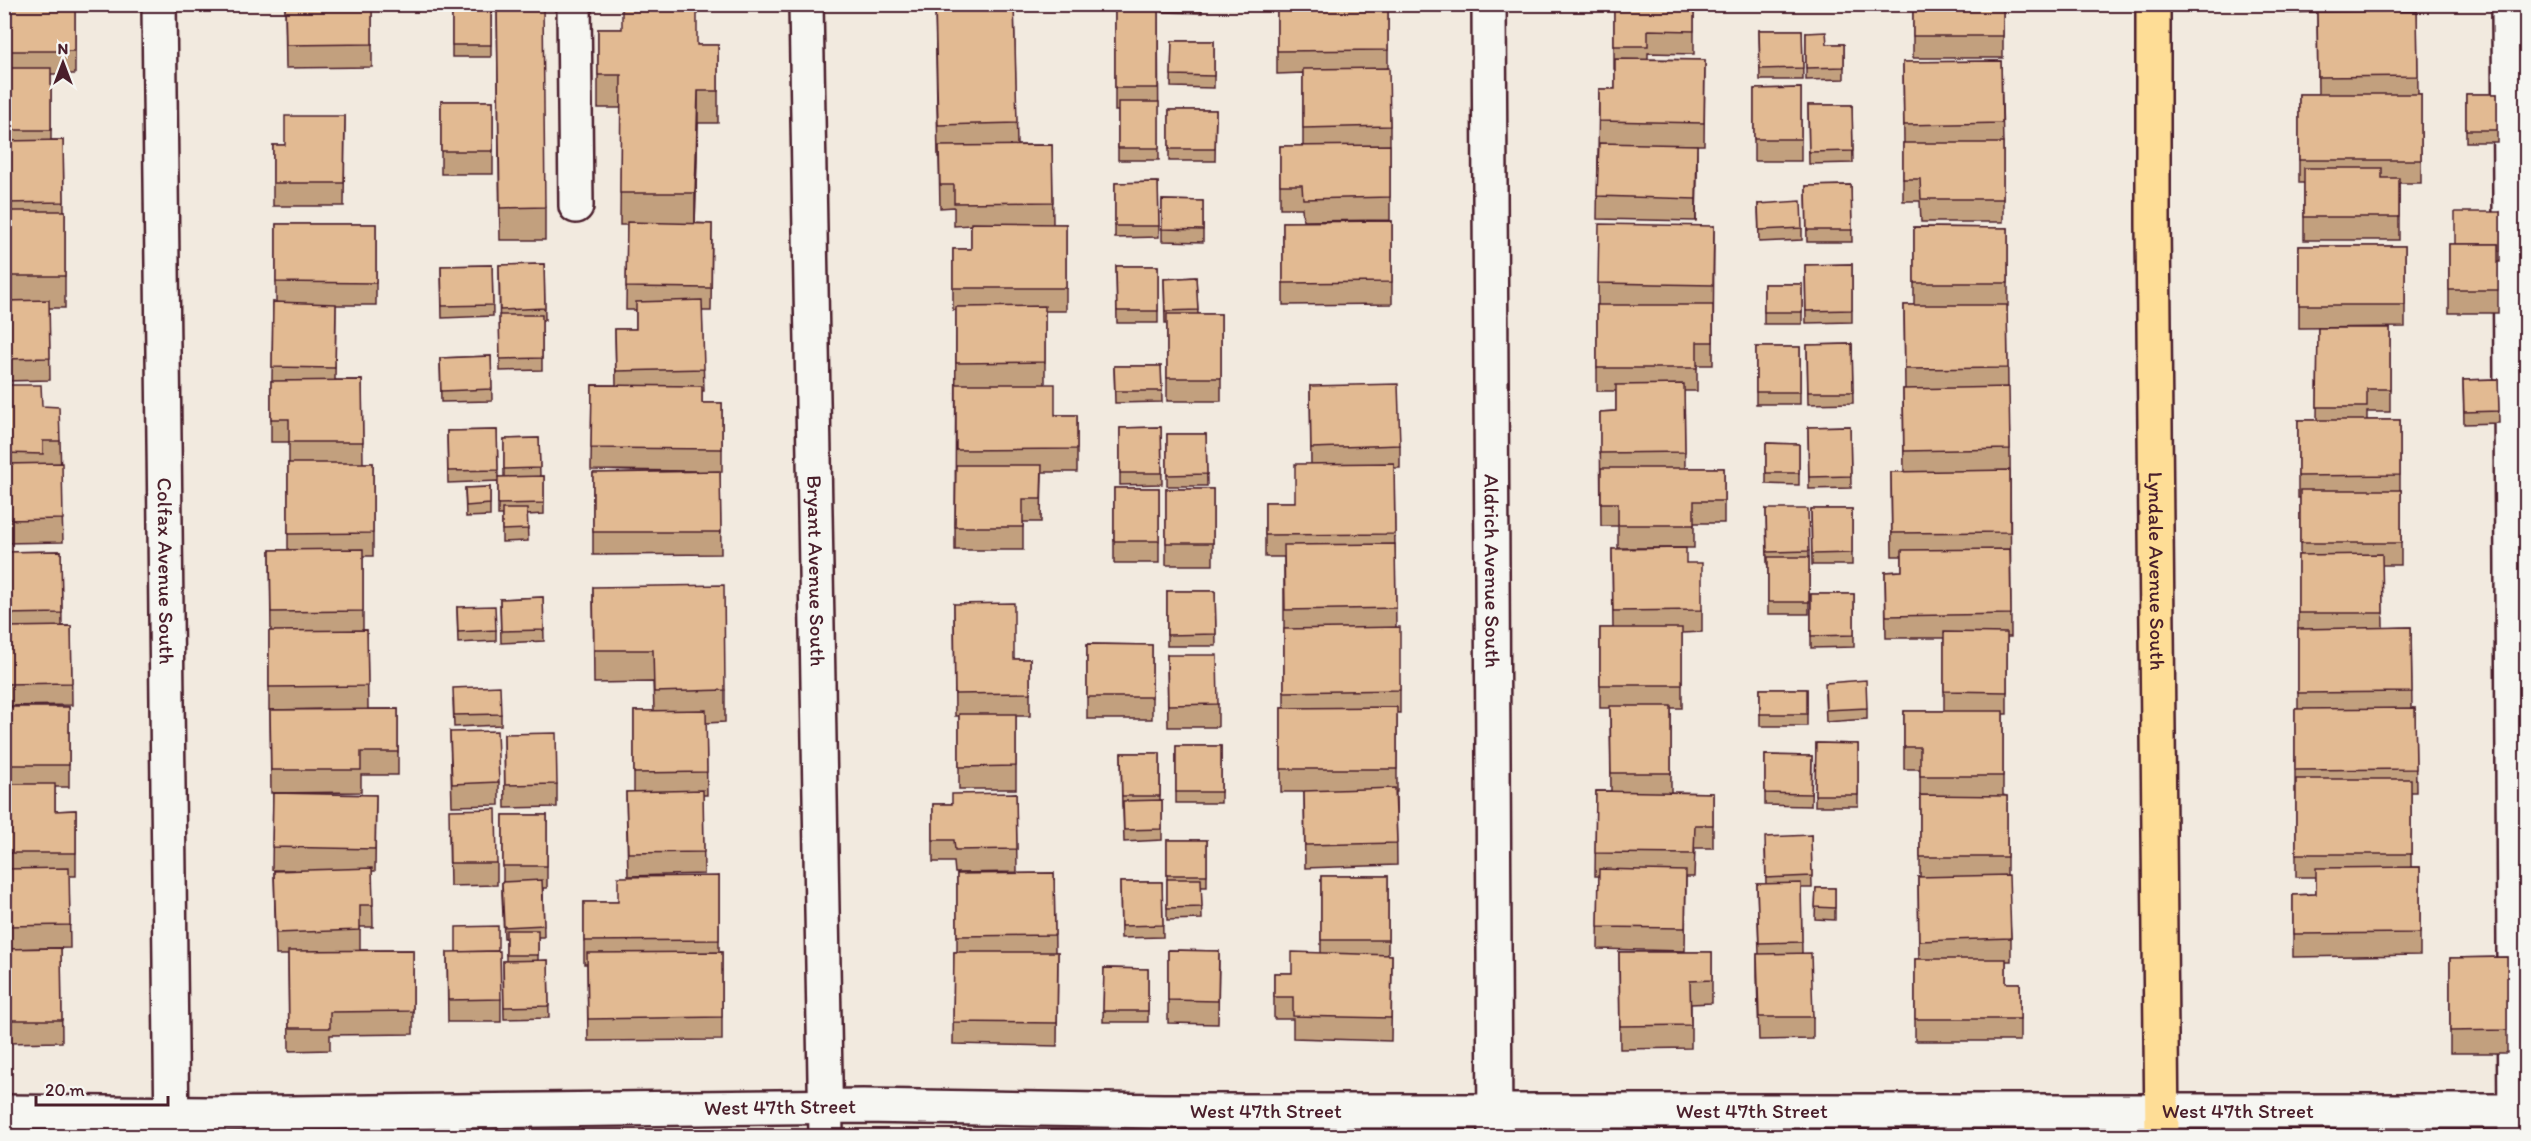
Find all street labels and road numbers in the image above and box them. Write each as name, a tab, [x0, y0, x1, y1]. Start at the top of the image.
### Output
street label: Lyndale Avenue South	[2143, 472, 2170, 671]
street label: Aldrich Avenue South	[1479, 474, 1506, 668]
street label: Bryant Avenue South	[802, 475, 831, 667]
street label: Colfax Avenue South	[152, 477, 180, 665]
street label: West 47th Street	[704, 1093, 856, 1120]
street label: West 47th Street	[1190, 1098, 1342, 1123]
street label: West 47th Street	[1676, 1098, 1828, 1123]
street label: West 47th Street	[2162, 1098, 2314, 1123]

